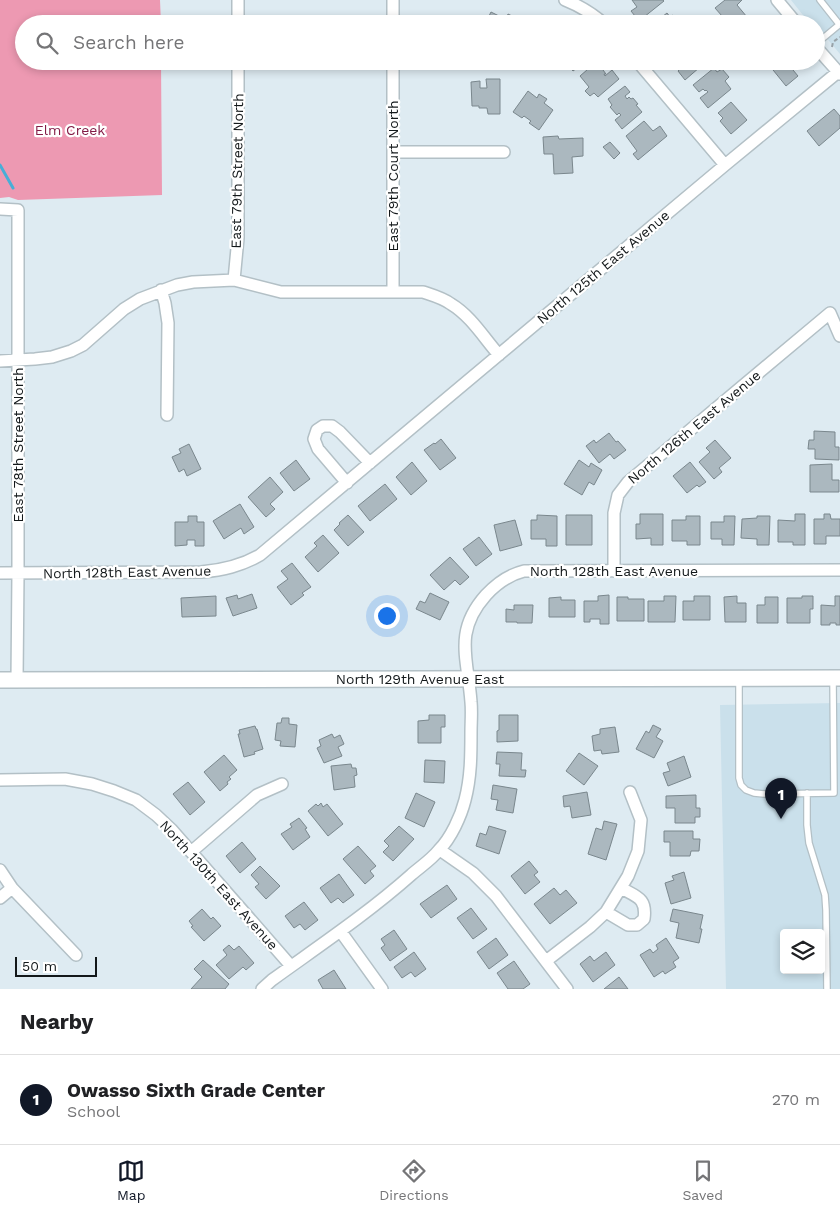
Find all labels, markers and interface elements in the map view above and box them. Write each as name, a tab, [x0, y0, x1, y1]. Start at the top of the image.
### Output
search box	[15, 15, 825, 70]
icon: search	[33, 29, 61, 57]
text: Search here	[73, 31, 184, 54]
street label: East 79th Street North	[228, 93, 246, 249]
street label: East 79th Court North	[385, 100, 401, 252]
park label: Elm Creek	[35, 122, 105, 138]
street label: North 125th East Avenue	[534, 207, 672, 327]
street label: East 78th Street North	[10, 367, 26, 523]
street label: North 126th East Avenue	[624, 367, 764, 487]
street label: North 128th East Avenue	[43, 563, 211, 581]
street label: North 128th East Avenue	[530, 563, 698, 579]
your location	[374, 603, 400, 629]
street label: North 129th Avenue East	[336, 671, 504, 687]
pin: 1	[765, 778, 797, 819]
street label: North 130th East Avenue	[157, 817, 281, 953]
map controls	[780, 929, 825, 974]
button: layers	[780, 929, 825, 974]
scale bar	[15, 954, 98, 977]
text: 50 m	[22, 958, 57, 974]
text: Nearby	[20, 1009, 93, 1034]
text: Owasso Sixth Grade Center	[67, 1079, 325, 1102]
text: 1	[33, 1090, 39, 1109]
text: 270 m	[772, 1090, 820, 1109]
text: School	[67, 1102, 120, 1121]
tab: Map	[117, 1157, 146, 1203]
tab: Directions	[379, 1157, 449, 1203]
tab: Saved	[682, 1157, 723, 1203]

